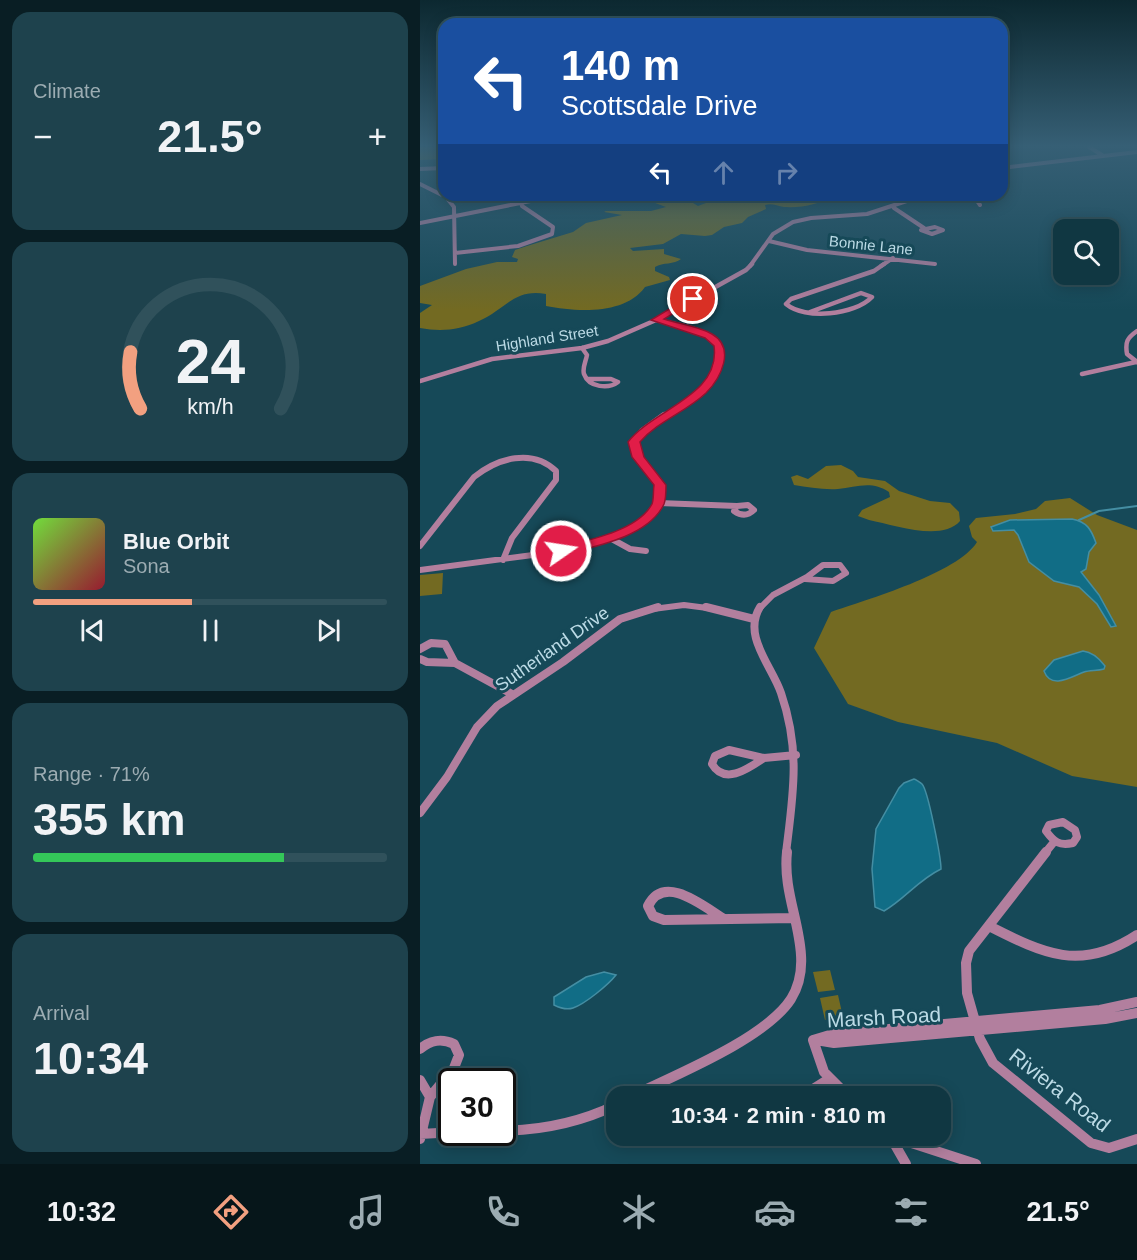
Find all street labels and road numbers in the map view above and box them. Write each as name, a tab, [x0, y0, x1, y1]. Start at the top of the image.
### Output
street label: Bonnie Lane	[828, 232, 914, 258]
street label: Highland Street	[495, 321, 600, 354]
street label: Sutherland Drive	[491, 602, 613, 696]
street label: Marsh Road	[826, 1003, 942, 1031]
street label: Riviera Road	[1005, 1044, 1115, 1136]

